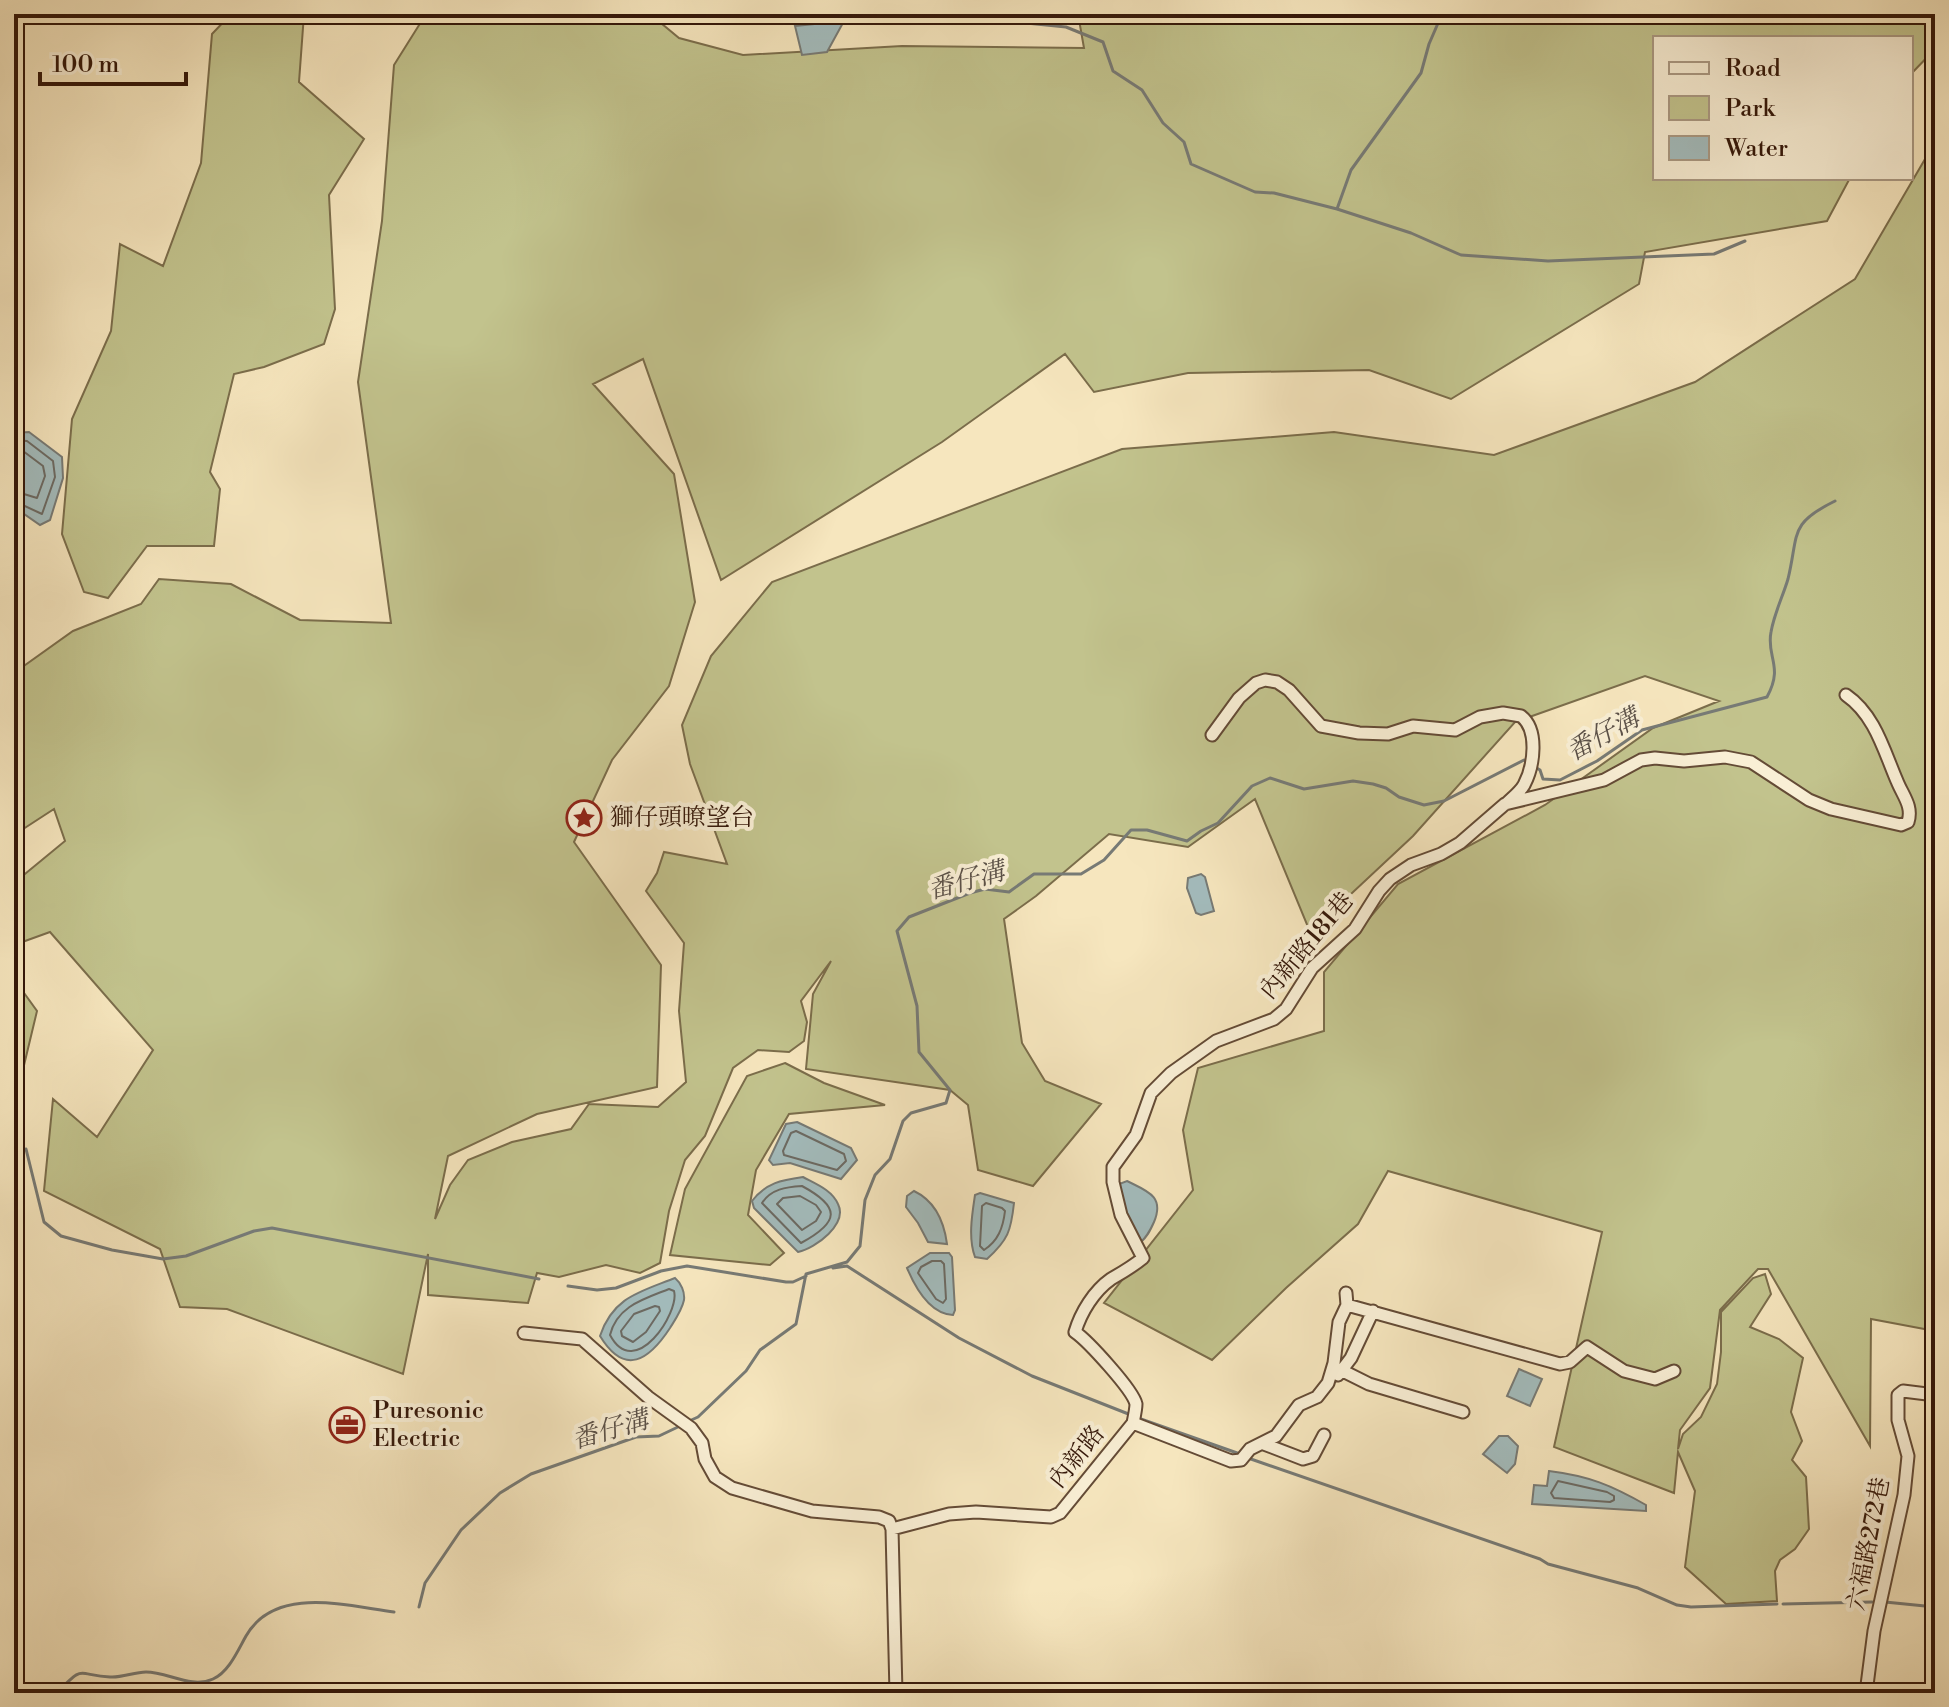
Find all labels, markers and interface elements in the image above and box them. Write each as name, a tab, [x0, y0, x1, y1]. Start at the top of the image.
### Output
scale bar	[40, 36, 186, 86]
legend	[1653, 36, 1913, 180]
text: 100 m	[52, 50, 119, 80]
text: Road	[1725, 54, 1781, 84]
text: Park	[1725, 94, 1776, 124]
text: Water	[1724, 134, 1788, 164]
water label: 番仔溝	[1561, 700, 1648, 768]
place icon: 獅仔頭暸望台	[565, 799, 603, 837]
place label: 獅仔頭暸望台	[610, 803, 754, 833]
water label: 番仔溝	[924, 854, 1012, 907]
street label: 內新路181巷	[1254, 886, 1360, 1006]
place label: Puresonic Electric	[373, 1396, 484, 1454]
water label: 番仔溝	[568, 1403, 656, 1456]
office icon: Puresonic Electric	[328, 1406, 366, 1444]
street label: 內新路	[1043, 1420, 1111, 1494]
street label: 六福路272巷	[1841, 1475, 1897, 1613]

